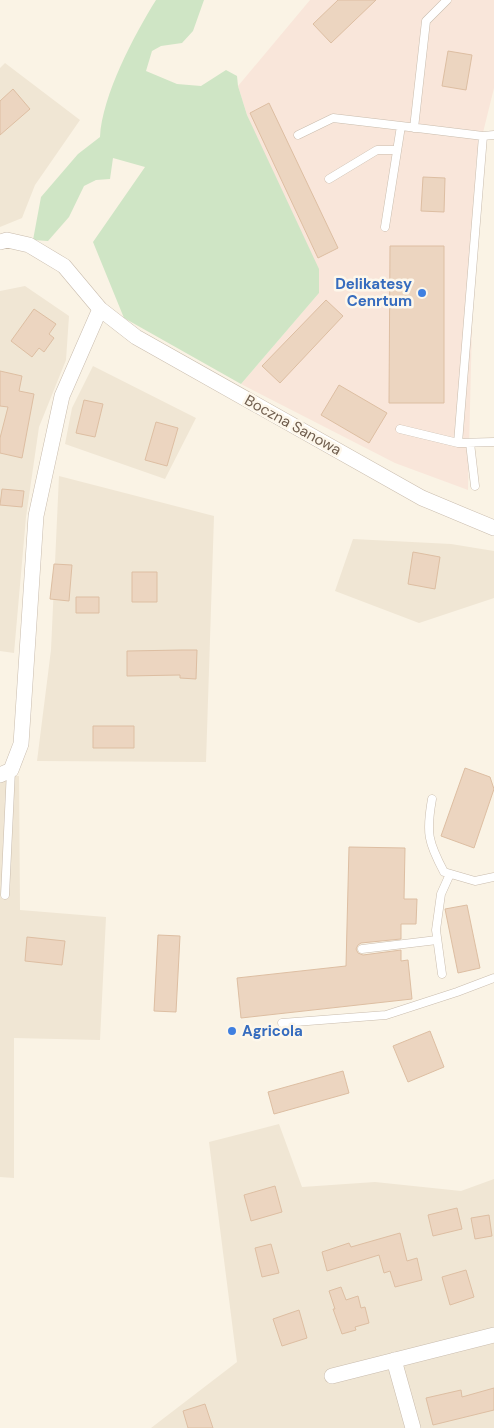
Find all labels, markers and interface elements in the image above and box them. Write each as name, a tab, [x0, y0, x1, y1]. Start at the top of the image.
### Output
place label: Delikatesy Cenrtum	[335, 274, 412, 311]
marker: Delikatesy Cenrtum	[416, 287, 428, 299]
street label: Boczna Sanowa	[241, 390, 345, 460]
place label: Agricola	[242, 1021, 303, 1041]
marker: Agricola	[226, 1025, 238, 1037]

